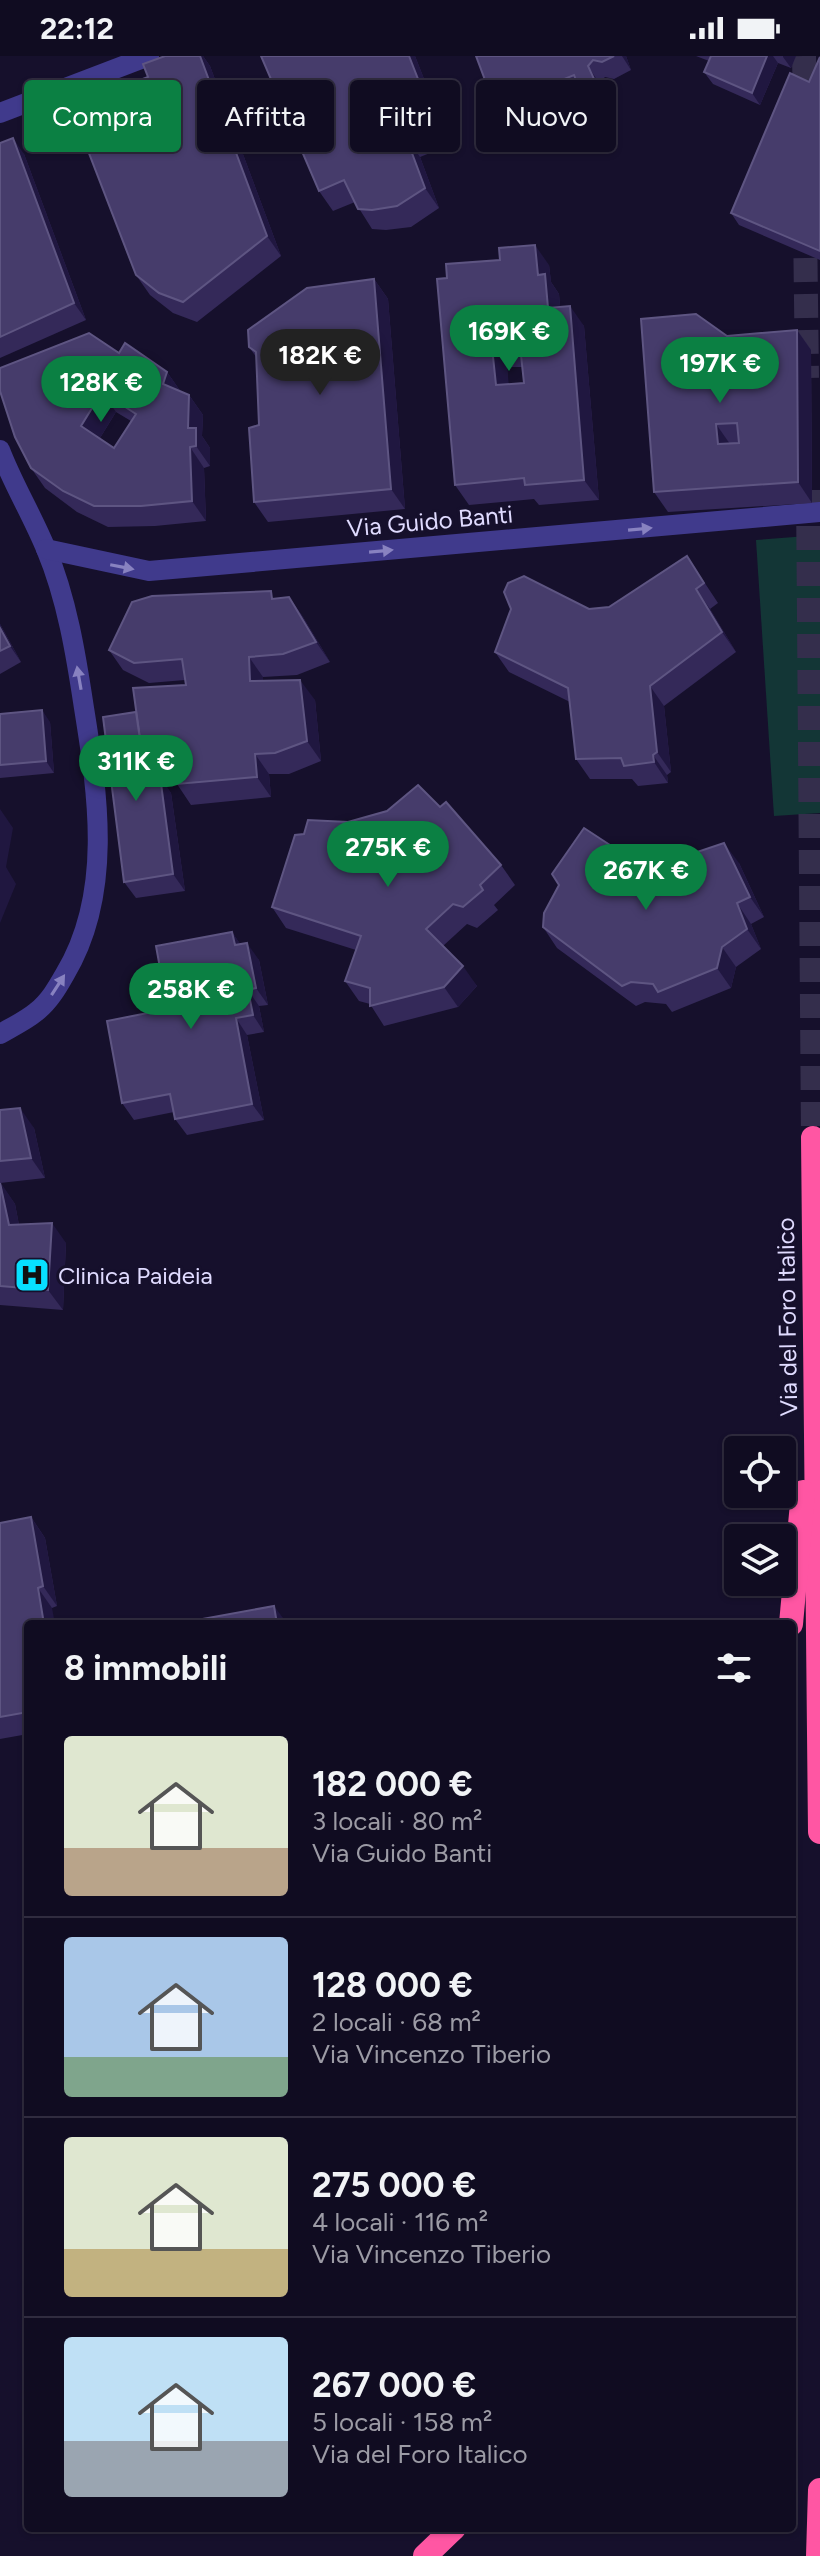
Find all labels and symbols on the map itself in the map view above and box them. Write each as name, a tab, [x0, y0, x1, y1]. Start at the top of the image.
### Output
pin: 169K €	[444, 305, 574, 373]
pin: 182K €	[255, 329, 385, 397]
pin: 197K €	[655, 337, 785, 405]
pin: 128K €	[36, 356, 166, 424]
street label: Via Guido Banti	[346, 499, 514, 543]
one-way arrow	[628, 522, 653, 535]
one-way arrow	[369, 544, 394, 557]
one-way arrow	[110, 561, 135, 573]
one-way arrow	[73, 665, 85, 690]
pin: 311K €	[71, 735, 201, 803]
pin: 275K €	[323, 821, 453, 889]
pin: 267K €	[581, 844, 711, 912]
pin: 258K €	[126, 963, 256, 1031]
one-way arrow	[51, 974, 66, 995]
street label: Via del Foro Italico	[771, 1217, 803, 1417]
hospital icon: Clinica Paideia	[13, 1256, 51, 1294]
place label: Clinica Paideia	[58, 1261, 213, 1290]

